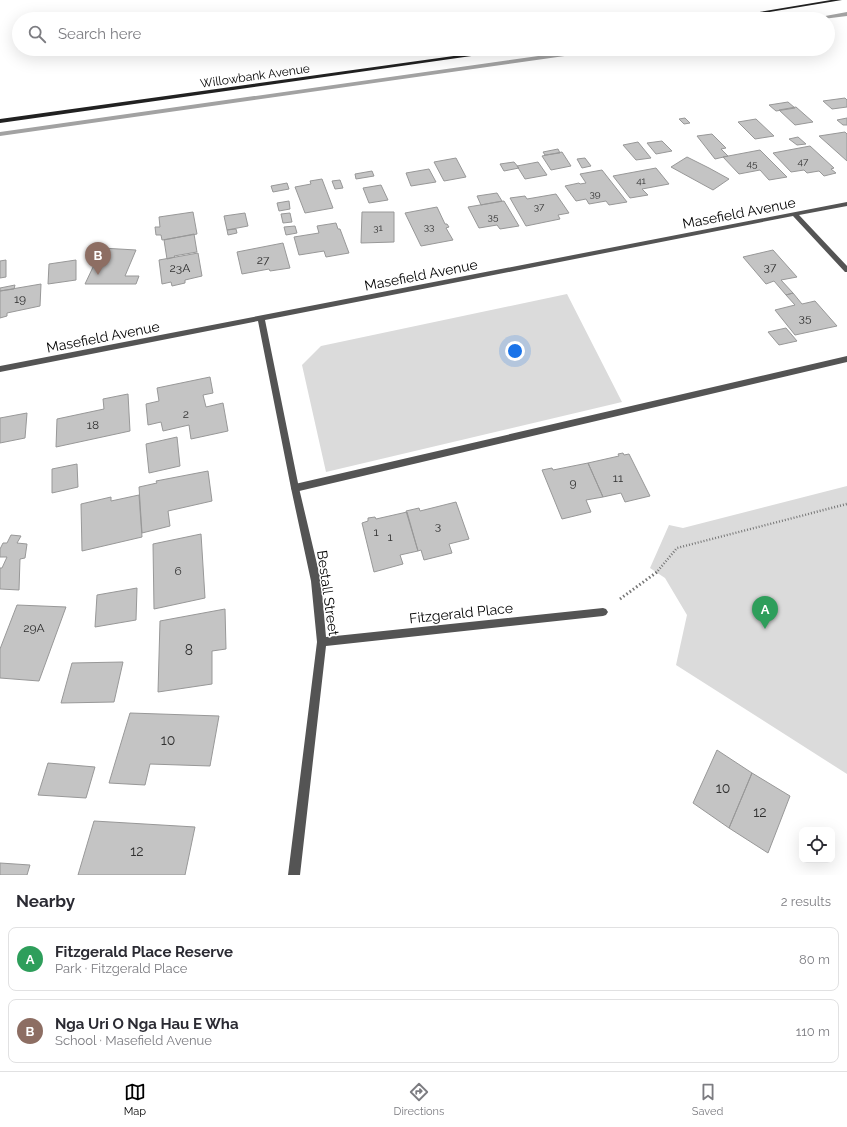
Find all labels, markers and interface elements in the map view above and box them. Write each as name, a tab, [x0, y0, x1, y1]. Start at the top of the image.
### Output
search box	[12, 12, 835, 56]
icon: search	[26, 23, 48, 45]
text: Search here	[58, 25, 141, 43]
street label: Willowbank Avenue	[199, 61, 311, 91]
house number: 47	[798, 156, 809, 167]
house number: 45	[747, 158, 758, 169]
house number: 41	[636, 175, 647, 186]
house number: 39	[589, 188, 601, 199]
street label: Masefield Avenue	[681, 194, 797, 232]
house number: 37	[534, 201, 545, 212]
house number: 35	[488, 211, 499, 222]
house number: 33	[424, 221, 434, 232]
house number: 31	[373, 222, 384, 233]
pin: B	[85, 242, 111, 275]
house number: 27	[257, 253, 270, 267]
street label: Masefield Avenue	[363, 256, 479, 294]
house number: 37	[764, 260, 777, 274]
house number: 23A	[170, 261, 190, 275]
house number: 19	[14, 292, 26, 306]
house number: 35	[799, 311, 812, 325]
street label: Masefield Avenue	[45, 318, 161, 356]
your location	[505, 341, 525, 361]
house number: 2	[183, 407, 189, 421]
house number: 18	[87, 418, 99, 432]
house number: 11	[613, 471, 623, 485]
house number: 9	[569, 476, 577, 490]
house number: 3	[435, 519, 441, 533]
house number: 1	[373, 525, 379, 539]
house number: 1	[387, 530, 393, 544]
street label: Bestall Street	[314, 549, 342, 637]
house number: 6	[174, 564, 182, 578]
pin: A	[752, 596, 778, 629]
street label: Fitzgerald Place	[408, 600, 514, 626]
house number: 29A	[23, 621, 45, 635]
house number: 8	[185, 642, 193, 658]
house number: 10	[161, 732, 175, 748]
house number: 10	[716, 780, 730, 796]
house number: 12	[753, 804, 767, 820]
map controls	[799, 827, 835, 863]
button: locate	[799, 827, 835, 863]
house number: 12	[130, 843, 144, 859]
text: Nearby	[16, 891, 75, 911]
text: 2 results	[781, 894, 831, 909]
text: Fitzgerald Place Reserve	[55, 943, 233, 961]
text: A	[26, 952, 34, 967]
text: 80 m	[799, 952, 830, 967]
text: Park · Fitzgerald Place	[55, 961, 187, 976]
text: Nga Uri O Nga Hau E Wha	[55, 1015, 239, 1033]
text: B	[26, 1024, 34, 1039]
text: 110 m	[796, 1024, 830, 1039]
text: School · Masefield Avenue	[55, 1033, 212, 1048]
tab: Map	[124, 1081, 146, 1118]
tab: Directions	[394, 1081, 444, 1118]
tab: Saved	[692, 1081, 723, 1118]

